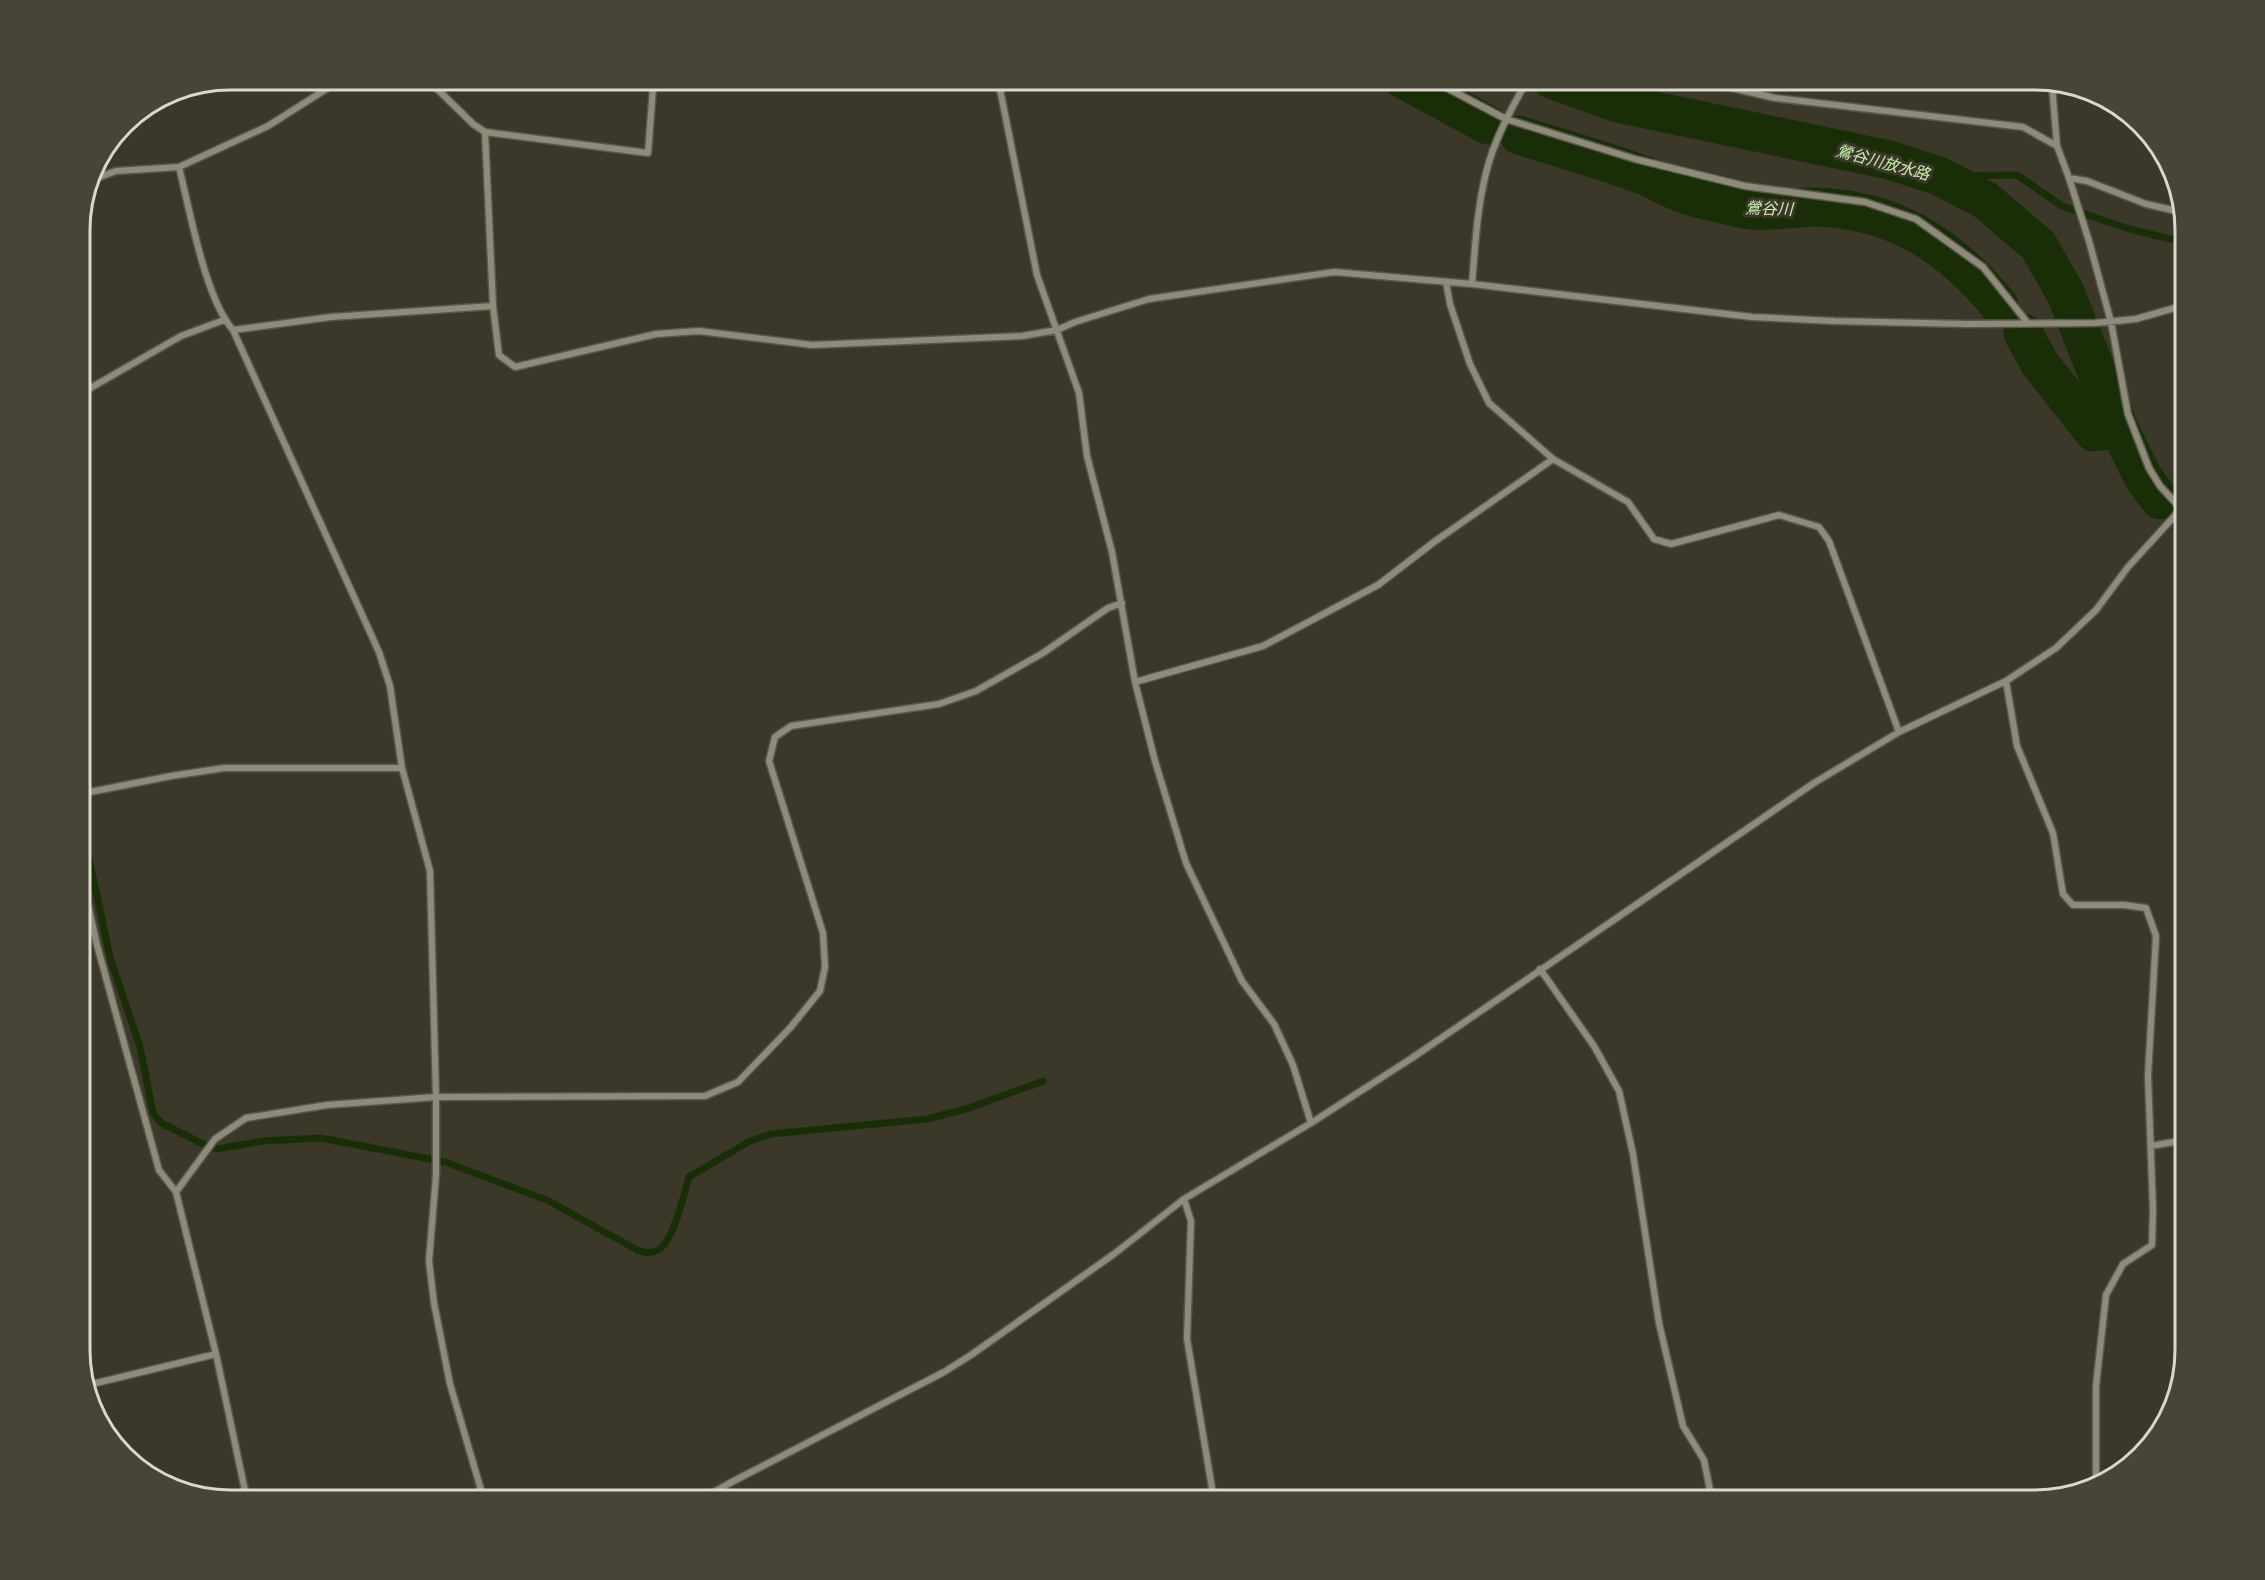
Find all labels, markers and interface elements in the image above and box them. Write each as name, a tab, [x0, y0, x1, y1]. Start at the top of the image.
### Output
water label: 鶯谷川放水路	[1834, 141, 1934, 185]
water label: 鶯谷川	[1745, 198, 1795, 219]

